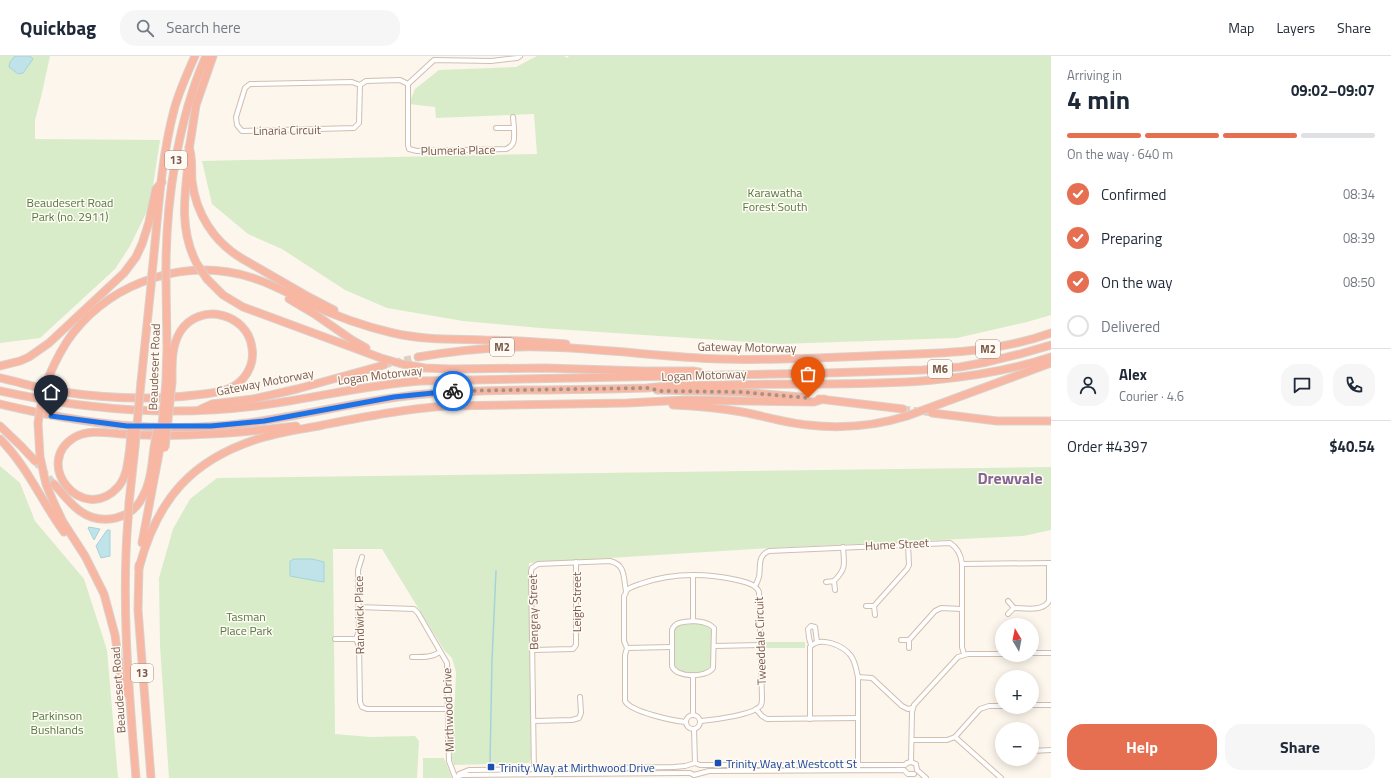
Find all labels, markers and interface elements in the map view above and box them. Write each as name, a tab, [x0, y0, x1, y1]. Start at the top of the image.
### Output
search box	[120, 10, 400, 46]
text: Quickbag	[20, 13, 96, 42]
text: Search here	[166, 16, 241, 39]
icon: search	[134, 17, 156, 39]
text: Map	[1228, 17, 1254, 38]
text: Layers	[1276, 17, 1315, 38]
text: Share	[1337, 17, 1371, 38]
text: Arriving in	[1067, 65, 1122, 85]
text: 09:02–09:07	[1291, 79, 1375, 102]
text: 4 min	[1067, 80, 1130, 119]
street label: Linaria Circuit	[253, 120, 322, 140]
street label: Plumeria Place	[420, 140, 496, 160]
text: On the way · 640 m	[1067, 144, 1173, 164]
road number: 13	[165, 151, 187, 169]
park label: Karawatha Forest South	[743, 183, 807, 216]
icon: check	[1067, 183, 1089, 205]
text: Confirmed	[1101, 183, 1166, 206]
text: 08:34	[1343, 184, 1375, 204]
park label: Beaudesert Road Park (no. 2911)	[27, 193, 113, 226]
icon: check	[1067, 227, 1089, 249]
text: Preparing	[1101, 227, 1162, 250]
text: 08:39	[1343, 228, 1375, 248]
icon: check	[1067, 271, 1089, 293]
text: On the way	[1101, 271, 1173, 294]
text: 08:50	[1343, 272, 1375, 292]
text: Delivered	[1101, 315, 1160, 338]
street label: Beaudesert Road	[143, 323, 165, 411]
street label: Gateway Motorway	[697, 337, 797, 357]
road number: M2	[490, 338, 514, 356]
road number: M2	[976, 340, 1000, 358]
pin	[791, 357, 825, 398]
street label: Logan Motorway	[337, 360, 424, 390]
road number: M6	[928, 360, 952, 378]
street label: Gateway Motorway	[215, 363, 316, 401]
icon: bag	[797, 363, 819, 385]
text: Alex	[1119, 363, 1147, 386]
street label: Logan Motorway	[661, 364, 747, 386]
button: person	[1067, 364, 1109, 406]
button: chat	[1281, 364, 1323, 406]
button: phone	[1333, 364, 1375, 406]
courier	[433, 371, 473, 411]
pin	[34, 375, 68, 416]
icon: bike	[442, 380, 464, 402]
icon: home	[40, 381, 62, 403]
text: Courier · 4.6	[1119, 386, 1184, 406]
text: Order #4397	[1067, 435, 1148, 458]
text: $40.54	[1329, 435, 1375, 458]
district label: Drewvale	[977, 466, 1043, 490]
street label: Hume Street	[864, 533, 930, 555]
street label: Leigh Street	[567, 571, 586, 632]
street label: Bengray Street	[523, 573, 543, 650]
street label: Randwick Place	[349, 575, 369, 655]
street label: Tweeddale Circuit	[749, 596, 771, 686]
park label: Tasman Place Park	[220, 607, 273, 640]
north arrow	[995, 618, 1039, 662]
map controls	[995, 618, 1039, 766]
street label: Beaudesert Road	[105, 646, 131, 734]
road number: 13	[131, 664, 153, 682]
street label: Mirthwood Drive	[437, 667, 459, 753]
button: +	[995, 670, 1039, 714]
park label: Parkinson Bushlands	[31, 706, 84, 739]
button: −	[995, 722, 1039, 766]
button: Help	[1067, 724, 1217, 770]
button: Share	[1225, 724, 1375, 770]
place label: Trinity Way at Westcott St	[726, 754, 858, 773]
place label: Trinity Way at Mirthwood Drive	[499, 758, 655, 777]
marker: Trinity Way at Westcott St	[713, 758, 723, 768]
marker: Trinity Way at Mirthwood Drive	[486, 762, 496, 772]

